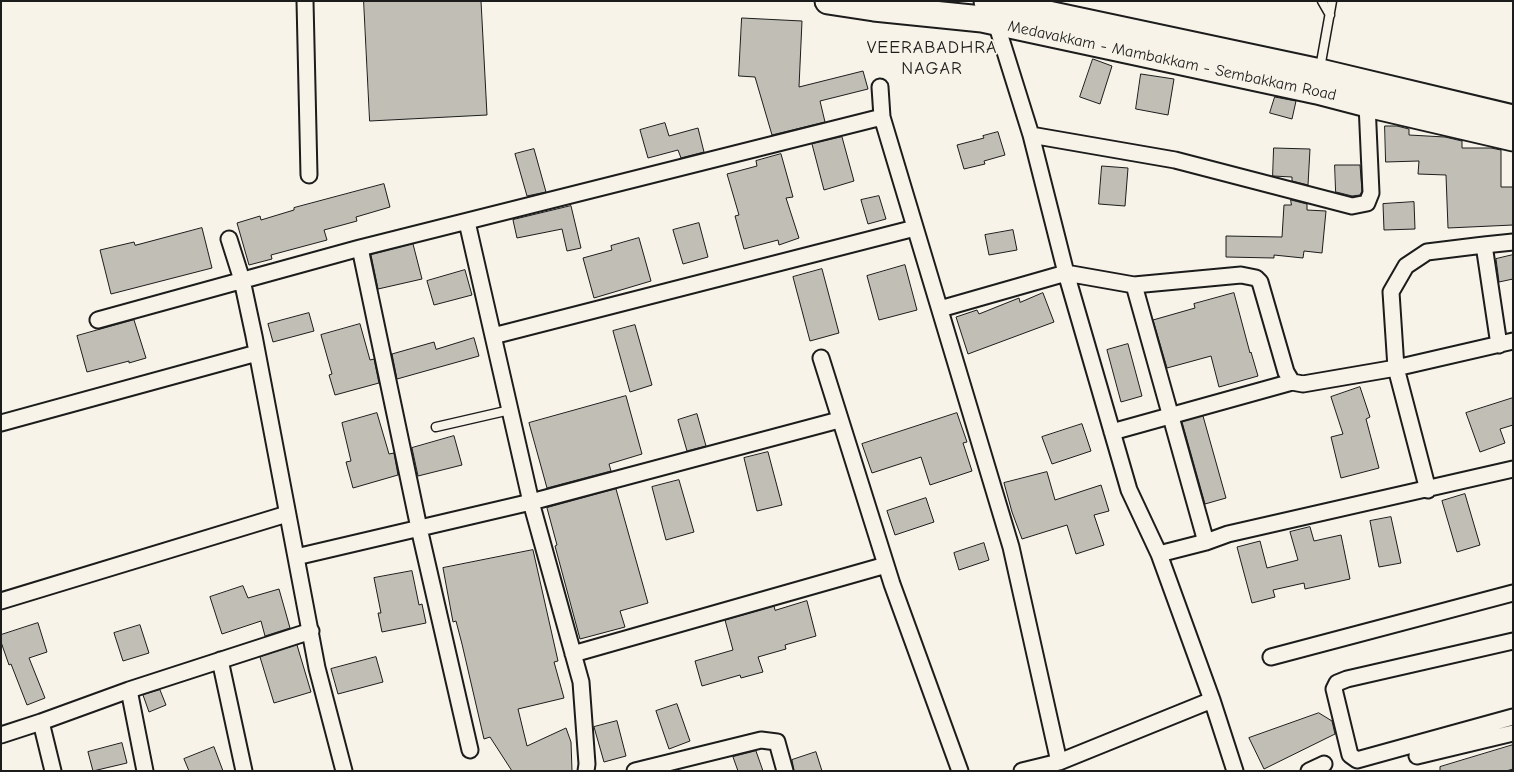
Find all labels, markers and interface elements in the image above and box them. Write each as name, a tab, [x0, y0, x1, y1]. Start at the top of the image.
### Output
street label: Medavakkam - Mambakkam - Sembakkam Road	[1006, 17, 1338, 105]
district label: VEERABADHRA NAGAR	[865, 37, 999, 80]

